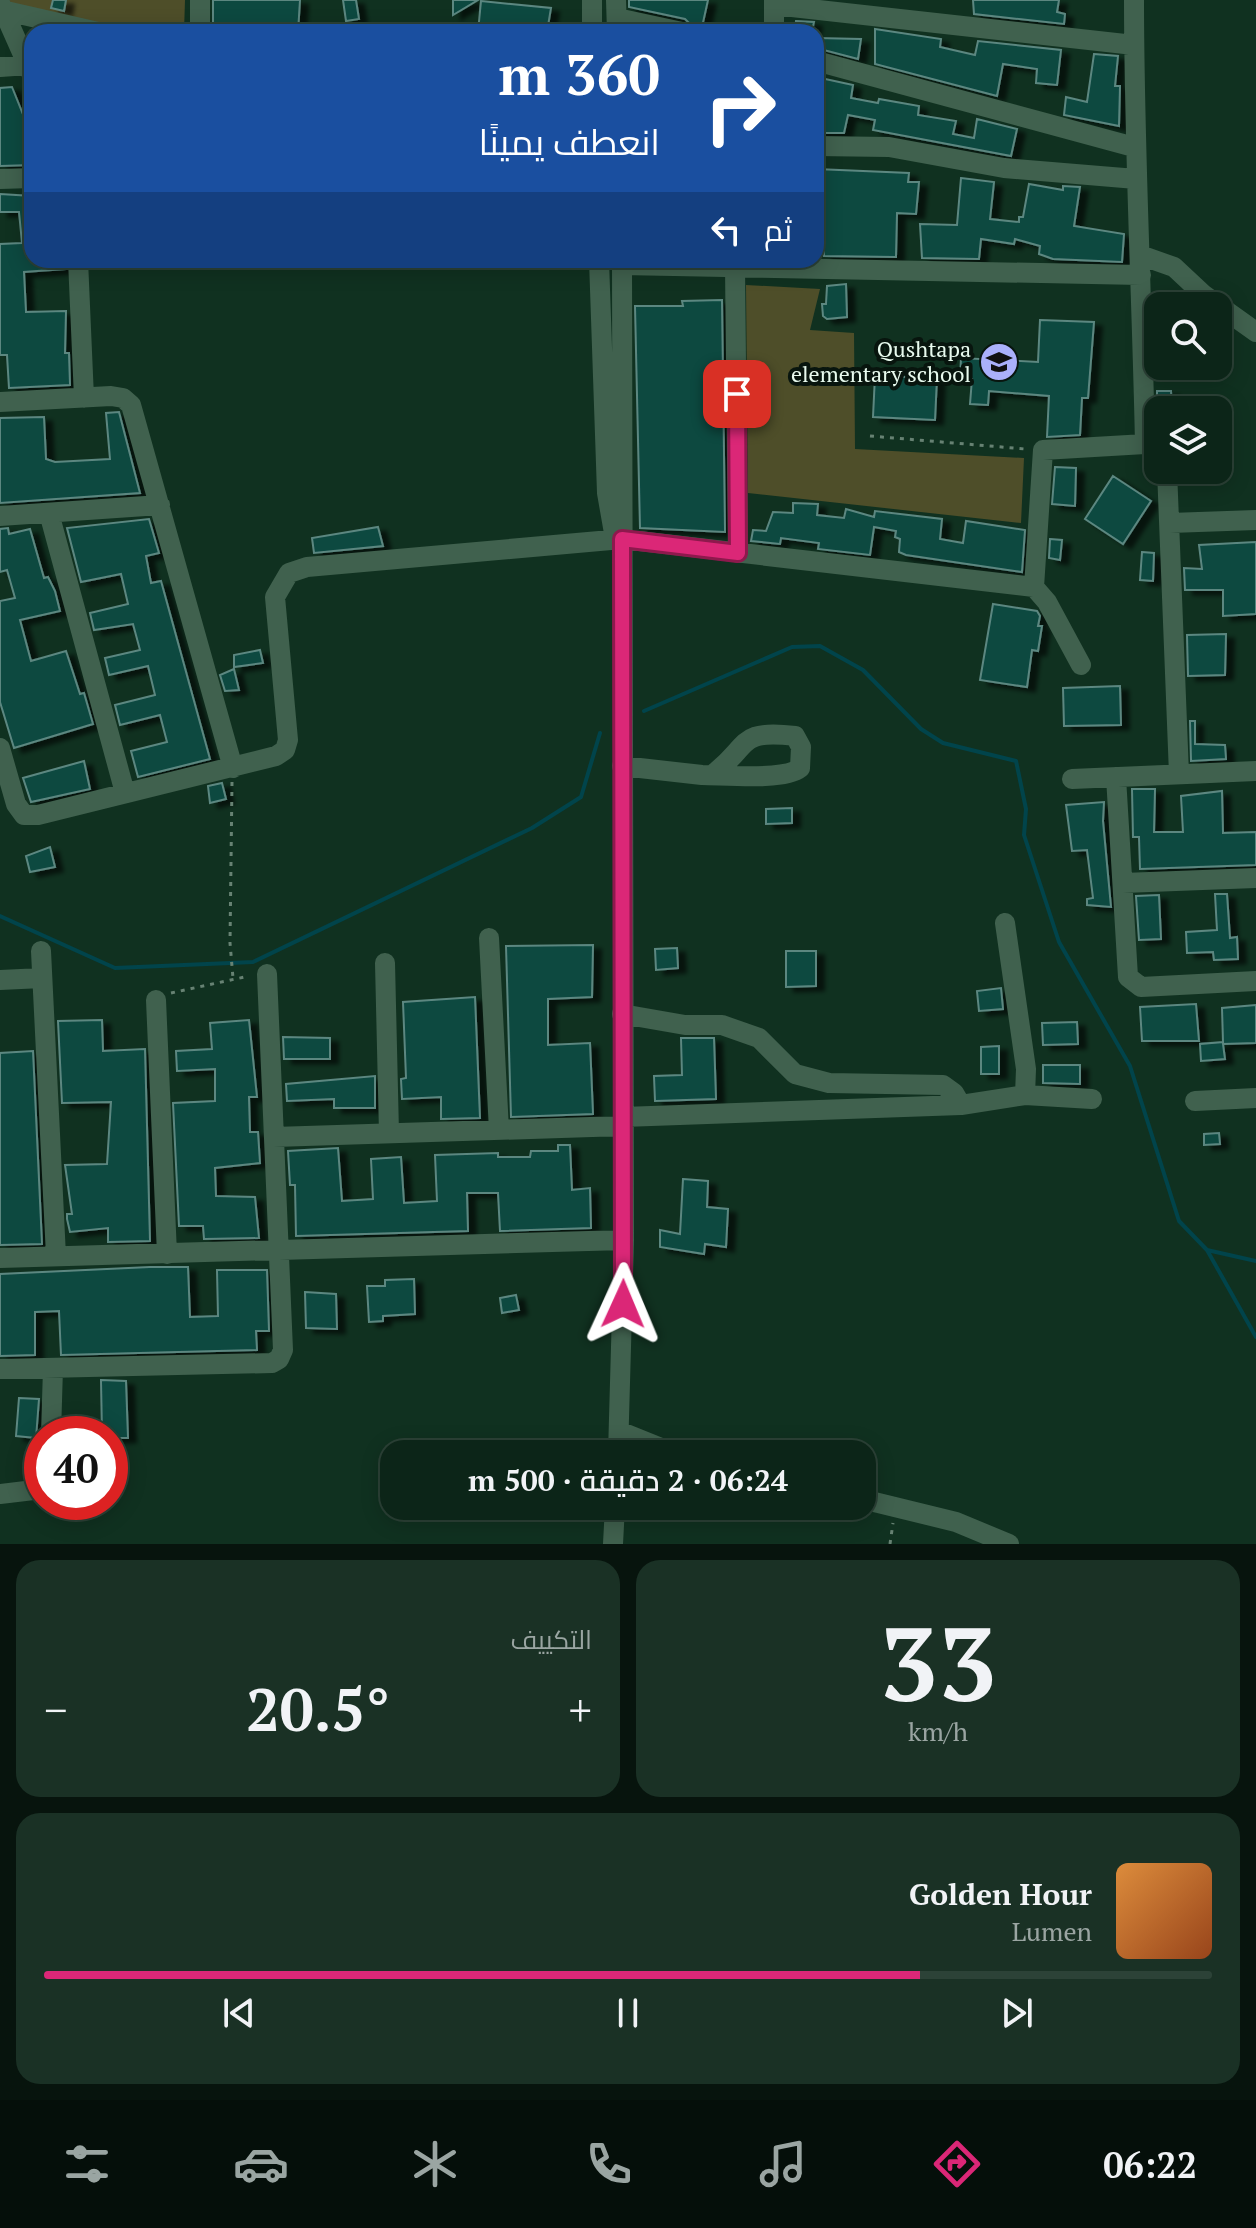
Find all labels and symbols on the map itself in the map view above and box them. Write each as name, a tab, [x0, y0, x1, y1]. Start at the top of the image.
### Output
place label: Qushtapa elementary school	[791, 334, 971, 388]
school or university icon: Qushtapa elementary school	[978, 341, 1020, 383]
pin	[703, 360, 771, 428]
position arrow	[581, 1262, 665, 1346]
speed limit sign: 40	[24, 1416, 128, 1520]

